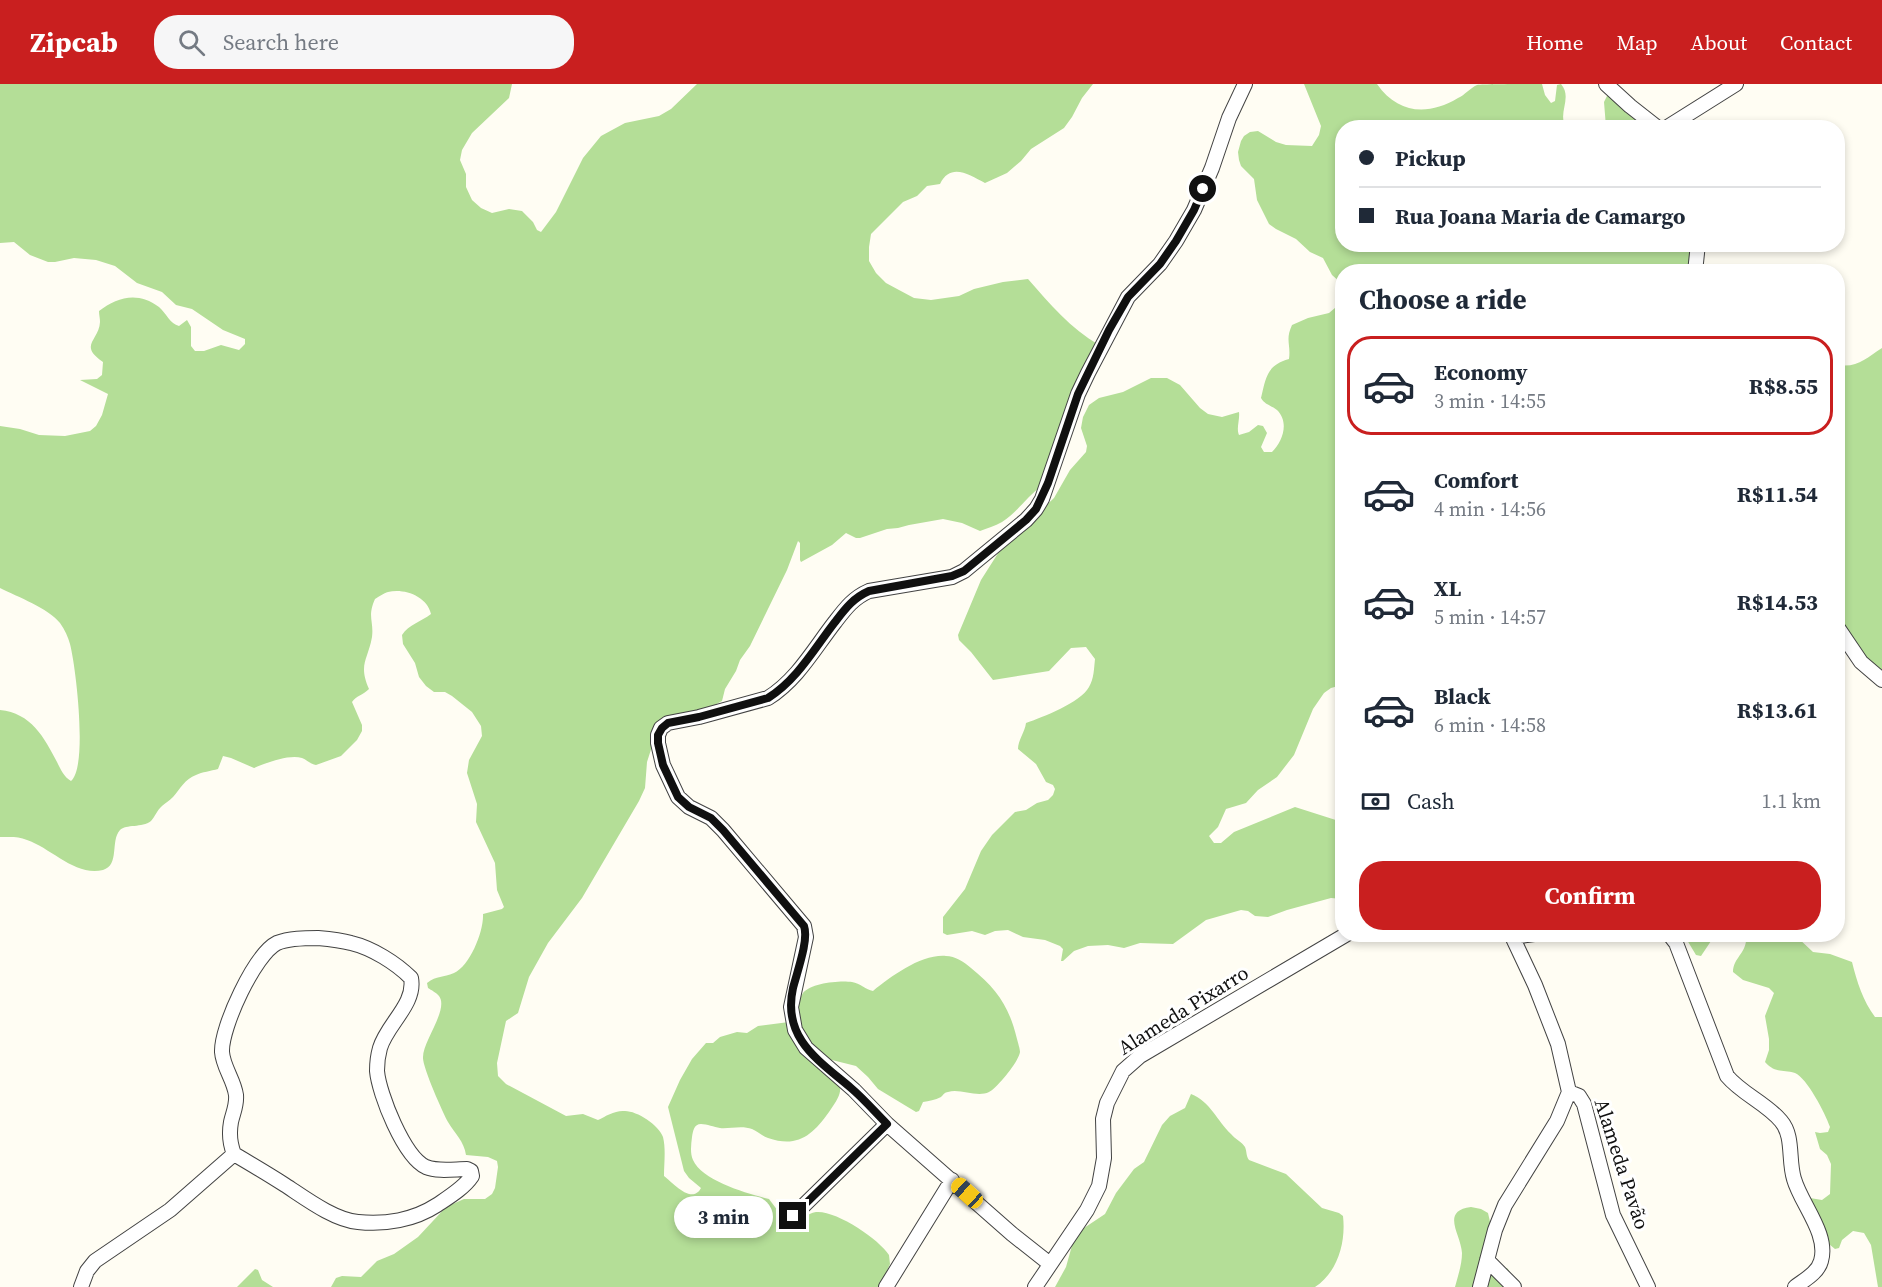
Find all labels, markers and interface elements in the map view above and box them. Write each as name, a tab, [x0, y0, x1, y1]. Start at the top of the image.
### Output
search box	[154, 15, 574, 69]
text: Zipcab	[30, 23, 118, 61]
icon: search	[175, 26, 208, 59]
text: Search here	[223, 27, 339, 57]
text: Home	[1526, 28, 1584, 57]
text: Map	[1617, 28, 1658, 57]
text: About	[1691, 28, 1747, 57]
text: Contact	[1780, 28, 1852, 57]
text: Pickup	[1395, 143, 1466, 173]
route start	[1189, 175, 1216, 202]
text: Rua Joana Maria de Camargo	[1395, 201, 1685, 231]
text: Choose a ride	[1359, 281, 1527, 318]
text: Economy	[1434, 357, 1528, 387]
icon: car	[1362, 359, 1416, 413]
text: R$8.55	[1749, 371, 1818, 401]
text: 3 min · 14:55	[1434, 387, 1546, 415]
text: Comfort	[1434, 465, 1518, 495]
icon: car	[1362, 467, 1416, 521]
text: R$11.54	[1737, 479, 1818, 509]
text: 4 min · 14:56	[1434, 495, 1546, 523]
text: XL	[1434, 573, 1461, 603]
icon: car	[1362, 575, 1416, 629]
text: R$14.53	[1737, 587, 1818, 617]
text: 5 min · 14:57	[1434, 603, 1546, 631]
text: Black	[1434, 681, 1491, 711]
icon: car	[1362, 683, 1416, 737]
text: R$13.61	[1737, 695, 1818, 725]
text: 6 min · 14:58	[1434, 711, 1546, 739]
icon: cash	[1359, 785, 1392, 818]
text: Cash	[1407, 786, 1455, 816]
text: 1.1 km	[1761, 787, 1821, 815]
button: Confirm	[1359, 861, 1821, 930]
street label: Alameda Pixarro	[1112, 959, 1254, 1061]
street label: Alameda Pavão	[1588, 1095, 1656, 1233]
car	[948, 1174, 986, 1212]
callout: 3 min	[673, 1195, 772, 1237]
route end	[779, 1202, 806, 1229]
text: 3 min	[698, 1203, 749, 1231]

